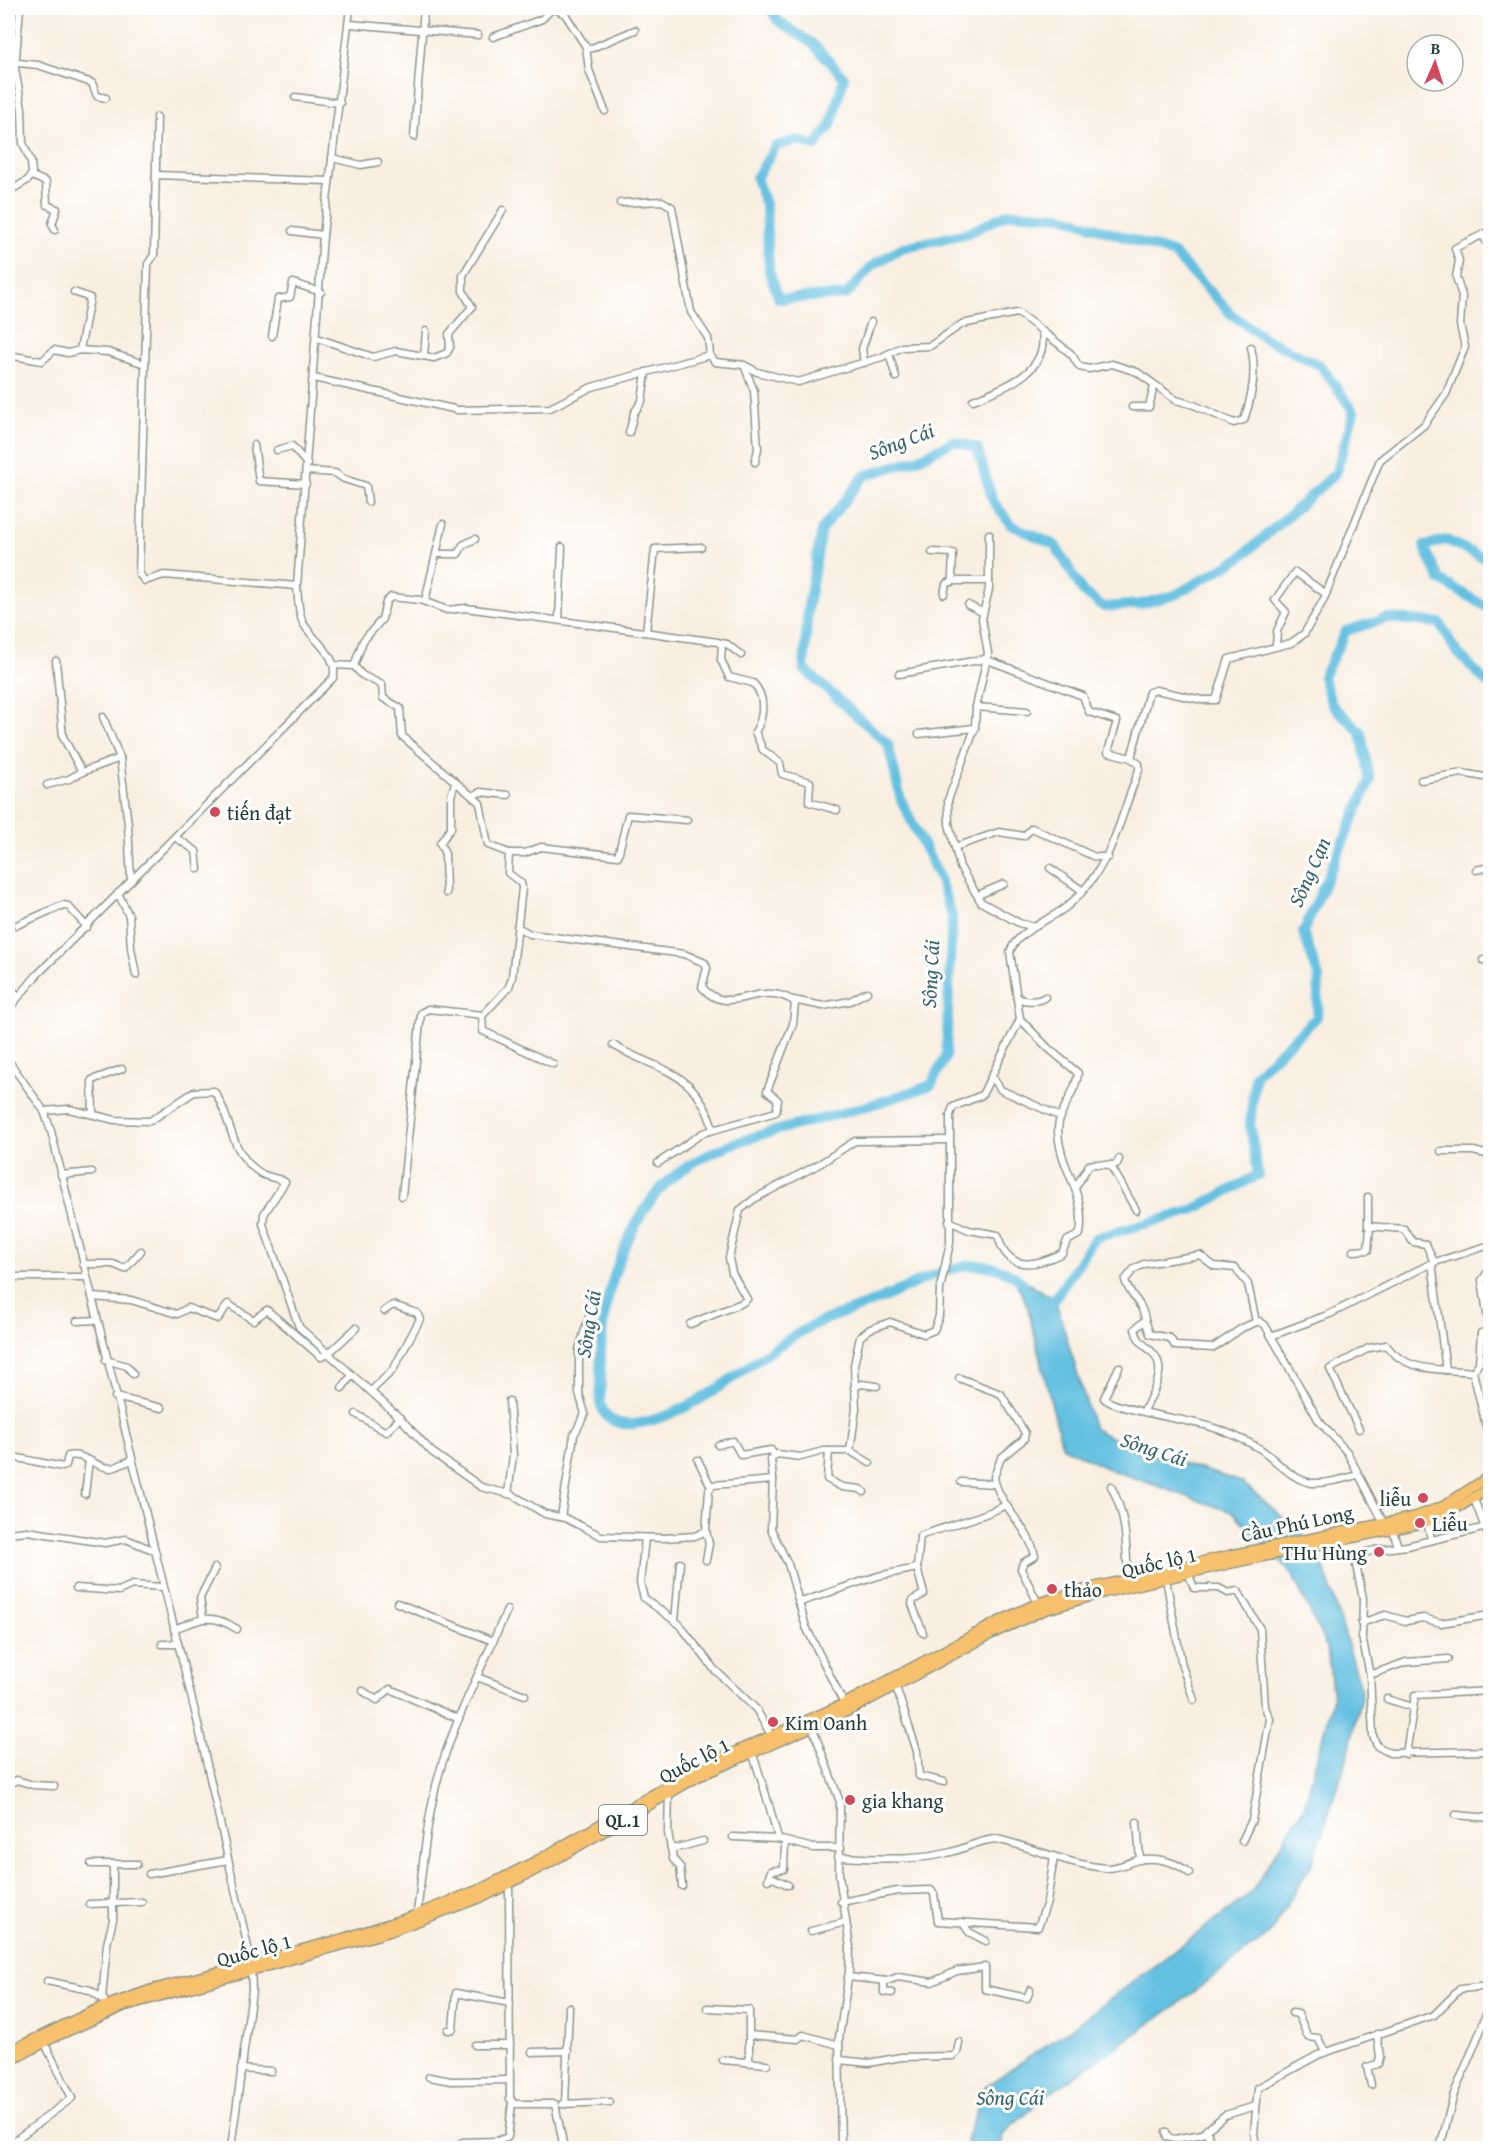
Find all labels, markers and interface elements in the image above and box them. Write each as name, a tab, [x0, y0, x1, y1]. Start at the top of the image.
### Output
north arrow	[1405, 33, 1465, 93]
text: B	[1430, 36, 1441, 60]
water label: Sông Cái	[864, 414, 939, 468]
place label: tiến đạt	[227, 798, 292, 827]
marker: tiến đạt	[208, 805, 222, 819]
water label: Sông Cạn	[1280, 832, 1338, 912]
water label: Sông Cái	[913, 939, 947, 1009]
water label: Sông Cái	[567, 1287, 609, 1360]
water label: Sông Cái	[1117, 1424, 1192, 1474]
place label: liễu	[1380, 1484, 1411, 1513]
marker: liễu	[1416, 1491, 1430, 1505]
street label: Cầu Phú Long	[1238, 1497, 1356, 1549]
place label: Liễu	[1432, 1509, 1468, 1538]
marker: Liễu	[1413, 1516, 1427, 1530]
place label: THu Hùng	[1282, 1538, 1367, 1567]
street label: Quốc lộ 1	[1119, 1539, 1199, 1585]
marker: THu Hùng	[1372, 1545, 1386, 1559]
place label: thảo	[1064, 1575, 1102, 1604]
marker: thảo	[1045, 1582, 1059, 1596]
place label: Kim Oanh	[785, 1708, 867, 1737]
marker: Kim Oanh	[766, 1715, 780, 1729]
street label: Quốc lộ 1	[653, 1730, 735, 1790]
place label: gia khang	[862, 1786, 943, 1815]
marker: gia khang	[843, 1793, 857, 1807]
road number: QL.1	[599, 1805, 647, 1835]
street label: Quốc lộ 1	[213, 1926, 295, 1974]
water label: Sông Cái	[976, 2082, 1045, 2113]

